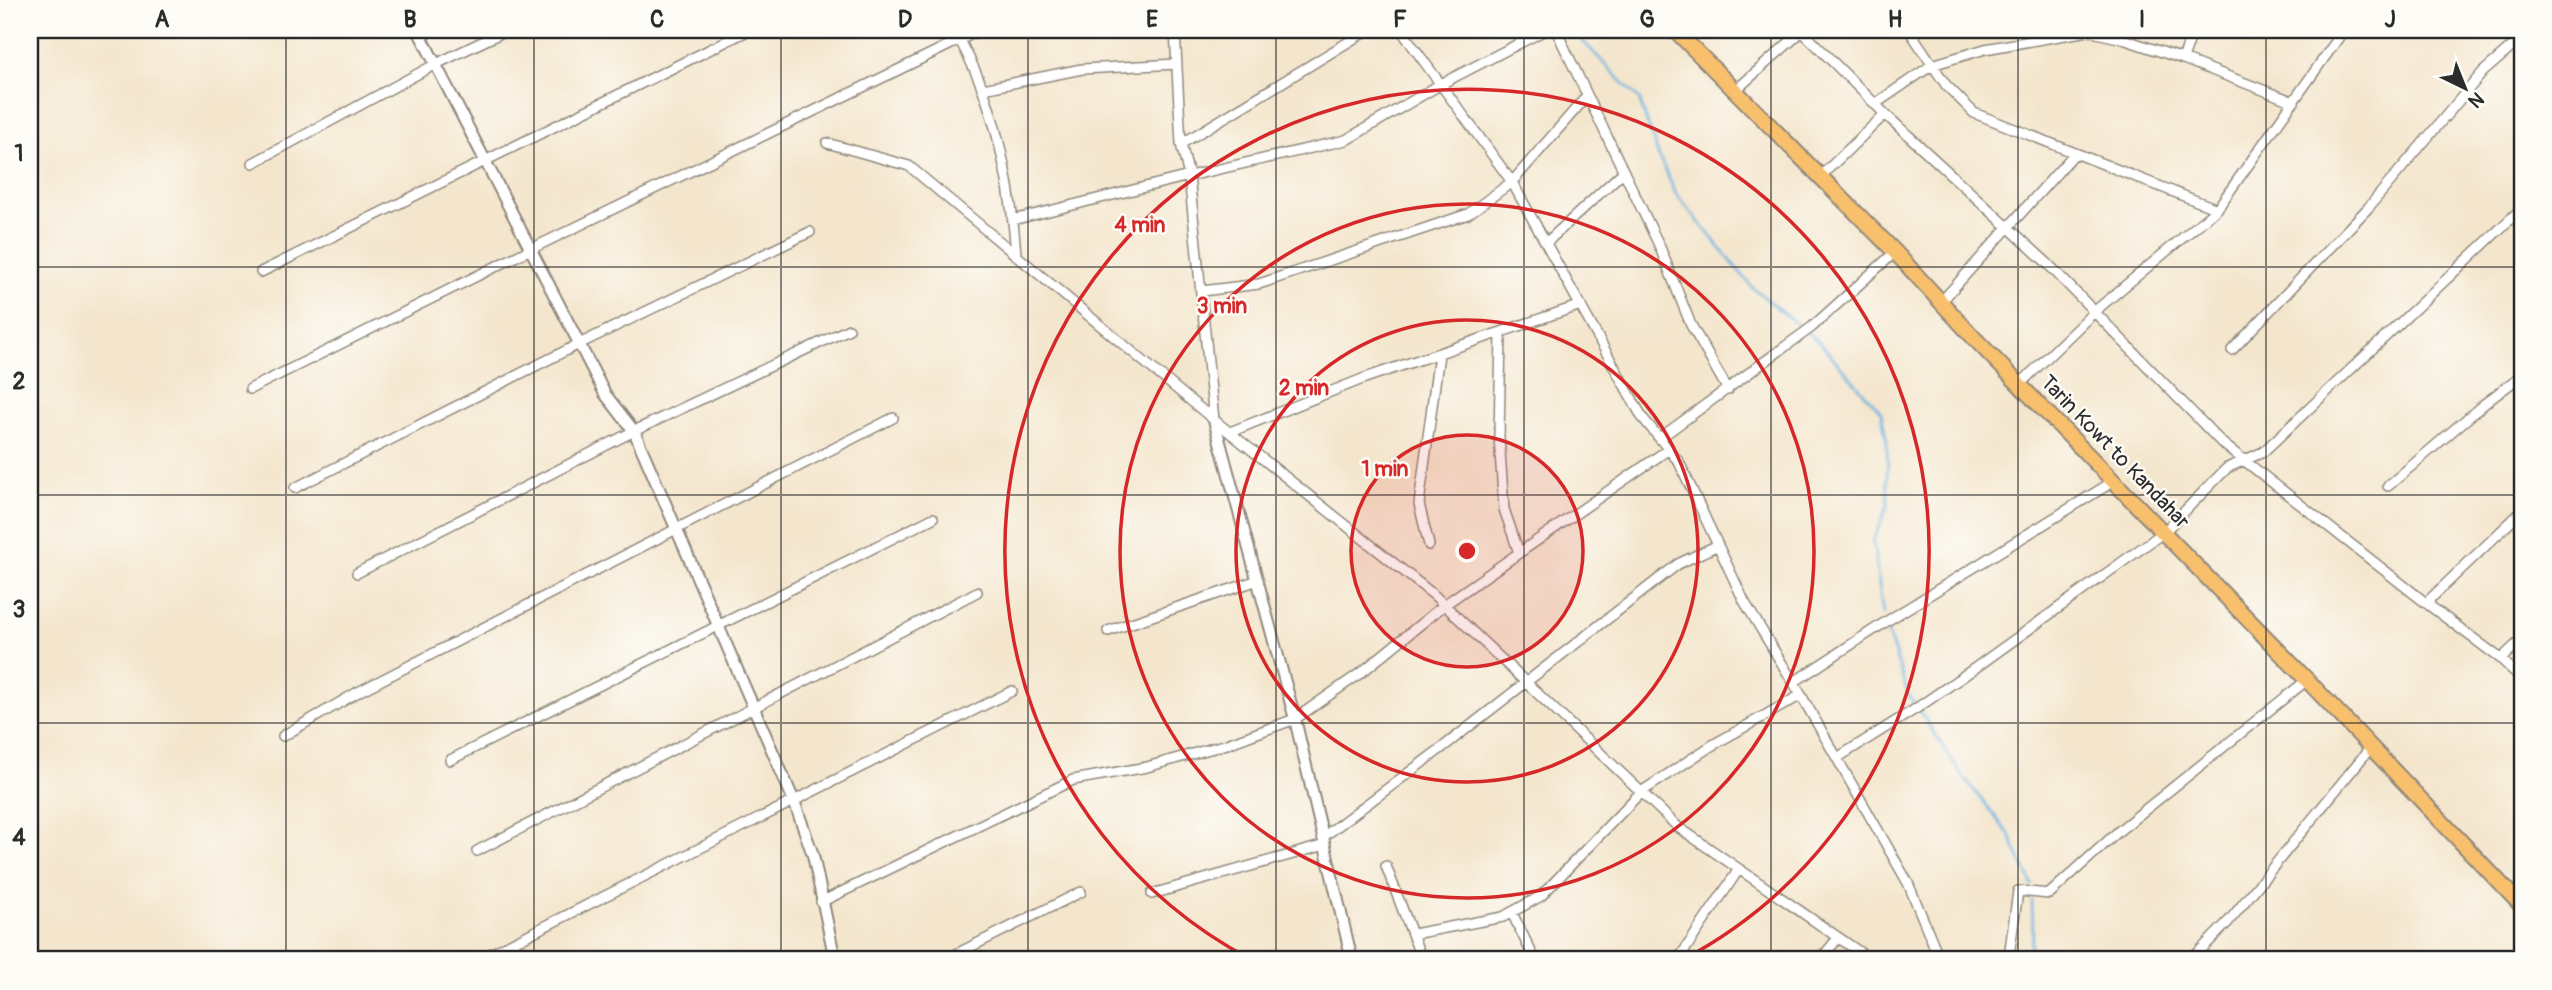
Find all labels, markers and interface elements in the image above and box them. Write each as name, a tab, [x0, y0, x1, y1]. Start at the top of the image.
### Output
text: A	[155, 5, 170, 34]
text: B	[403, 5, 417, 34]
text: C	[650, 5, 664, 34]
text: D	[898, 5, 912, 34]
text: E	[1146, 5, 1158, 34]
text: F	[1393, 5, 1407, 34]
text: G	[1639, 5, 1655, 34]
text: H	[1888, 5, 1902, 34]
text: I	[2139, 5, 2145, 34]
text: J	[2384, 5, 2396, 34]
north arrow	[2430, 52, 2500, 122]
text: N	[2463, 87, 2489, 113]
text: 1	[15, 139, 24, 168]
text: 4 min	[1115, 212, 1166, 239]
text: 3 min	[1197, 293, 1247, 320]
text: 2	[13, 367, 26, 396]
street label: Tarin Kowt to Kandahar	[2035, 369, 2196, 535]
text: 2 min	[1279, 375, 1329, 402]
text: 1 min	[1362, 456, 1409, 483]
centre of rings	[1455, 539, 1479, 563]
text: 3	[13, 595, 25, 624]
text: 4	[12, 823, 26, 852]

